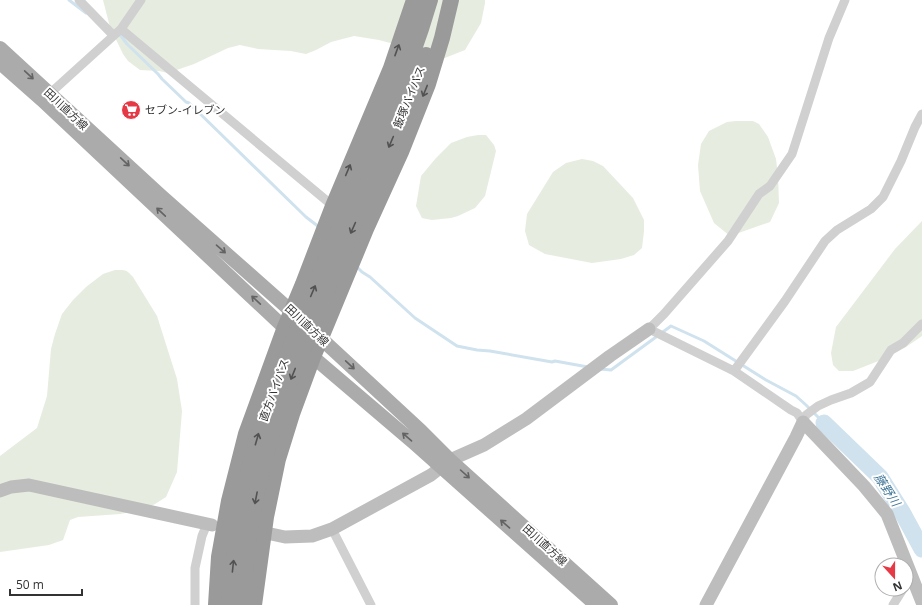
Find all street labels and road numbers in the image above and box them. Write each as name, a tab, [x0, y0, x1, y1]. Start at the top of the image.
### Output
street label: 飯塚バイパス	[389, 64, 428, 130]
street label: 田川直方線	[41, 84, 92, 133]
street label: 田川直方線	[282, 300, 333, 349]
street label: 直方バイパス	[255, 356, 292, 423]
street label: 田川直方線	[520, 521, 571, 569]

